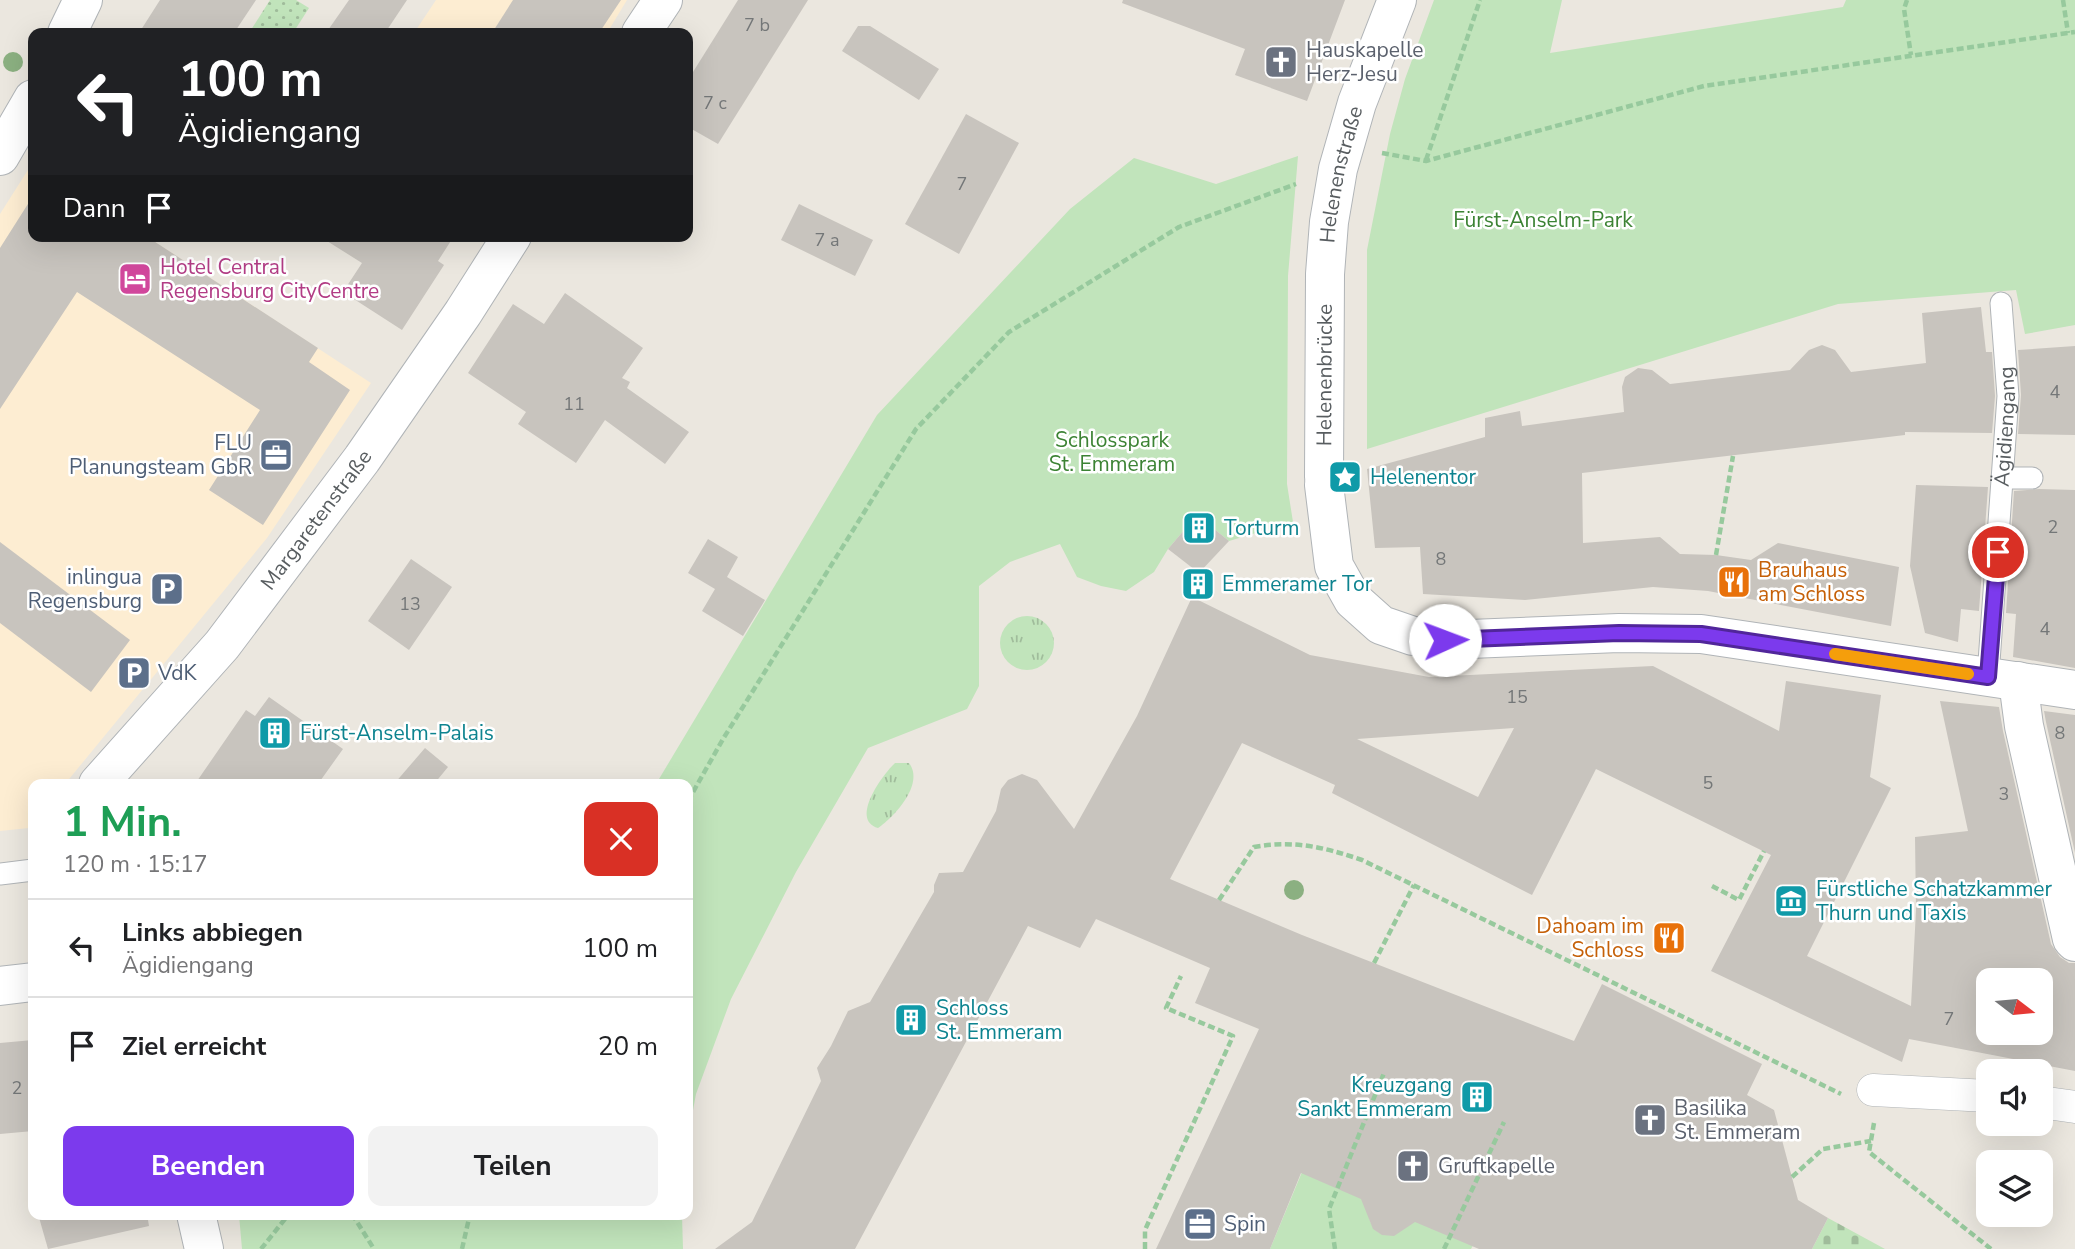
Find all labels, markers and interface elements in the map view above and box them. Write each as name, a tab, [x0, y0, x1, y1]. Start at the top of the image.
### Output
house number: 7 b	[744, 13, 770, 37]
place label: Hauskapelle Herz-Jesu	[1306, 36, 1423, 88]
church icon: Hauskapelle Herz-Jesu	[1262, 43, 1300, 81]
text: 100 m	[178, 46, 322, 113]
icon: left	[63, 56, 154, 147]
house number: 7 c	[703, 91, 727, 115]
street label: Helenenstraße	[1313, 103, 1369, 244]
text: Ägidiengang	[178, 110, 361, 153]
house number: 7	[957, 172, 967, 196]
icon: arrive	[140, 189, 178, 227]
text: Dann	[63, 191, 126, 226]
park label: Fürst-Anselm-Park	[1453, 206, 1633, 234]
house number: 7 a	[815, 228, 839, 252]
place label: Hotel Central Regensburg CityCentre	[160, 253, 379, 305]
hotel icon: Hotel Central Regensburg CityCentre	[116, 260, 154, 298]
street label: Helenenbrücke	[1310, 304, 1339, 446]
street label: Ägidiengang	[1988, 366, 2022, 488]
house number: 4	[2050, 380, 2061, 404]
house number: 11	[563, 392, 585, 416]
park label: Schlosspark St. Emmeram	[1049, 426, 1175, 478]
place label: FLU Planungsteam GbR	[69, 429, 252, 481]
office icon: FLU Planungsteam GbR	[257, 436, 295, 474]
street label: Margaretenstraße	[254, 444, 378, 596]
place icon: Helenentor	[1326, 458, 1364, 496]
place label: Helenentor	[1370, 463, 1476, 491]
building icon: Torturm	[1180, 509, 1218, 547]
place label: Torturm	[1224, 514, 1299, 542]
house number: 2	[2048, 515, 2058, 539]
pin	[1968, 522, 2028, 582]
icon: arrive	[1979, 533, 2017, 571]
house number: 8	[1436, 547, 1446, 571]
place label: Brauhaus am Schloss	[1758, 556, 1865, 608]
place label: inlingua Regensburg	[28, 563, 142, 615]
restaurant icon: Brauhaus am Schloss	[1715, 563, 1753, 601]
building icon: Emmeramer Tor	[1179, 565, 1217, 603]
parking icon: inlingua Regensburg	[148, 570, 186, 608]
place label: Emmeramer Tor	[1222, 570, 1373, 598]
house number: 13	[399, 592, 421, 616]
position arrow	[1408, 603, 1482, 677]
house number: 4	[2040, 617, 2051, 641]
parking icon: VdK	[115, 654, 153, 692]
place label: VdK	[157, 659, 197, 687]
house number: 15	[1506, 685, 1528, 709]
building icon: Fürst-Anselm-Palais	[256, 714, 294, 752]
place label: Fürst-Anselm-Palais	[300, 719, 494, 747]
house number: 8	[2055, 721, 2065, 745]
house number: 5	[1703, 771, 1713, 795]
house number: 3	[1999, 782, 2009, 806]
text: 1 Min.	[63, 794, 182, 851]
button: close	[584, 802, 658, 876]
text: 120 m · 15:17	[63, 849, 208, 880]
place label: Fürstliche Schatzkammer Thurn und Taxis	[1816, 875, 2053, 927]
museum icon: Fürstliche Schatzkammer Thurn und Taxis	[1772, 882, 1810, 920]
place label: Dahoam im Schloss	[1536, 912, 1644, 964]
text: Links abbiegen	[122, 915, 303, 950]
restaurant icon: Dahoam im Schloss	[1650, 919, 1688, 957]
icon: left	[63, 929, 101, 967]
text: 100 m	[582, 931, 658, 966]
text: Ägidiengang	[122, 950, 254, 981]
north arrow	[1976, 968, 2053, 1045]
map controls	[1976, 968, 2053, 1227]
place label: Schloss St. Emmeram	[936, 994, 1063, 1046]
building icon: Schloss St. Emmeram	[892, 1001, 930, 1039]
house number: 7	[1944, 1007, 1954, 1031]
icon: arrive	[63, 1027, 101, 1065]
text: Ziel erreicht	[122, 1029, 266, 1064]
text: 20 m	[598, 1029, 658, 1064]
button: sound	[1976, 1059, 2053, 1136]
place label: Kreuzgang Sankt Emmeram	[1297, 1071, 1452, 1123]
house number: 2	[12, 1076, 22, 1100]
building icon: Kreuzgang Sankt Emmeram	[1458, 1078, 1496, 1116]
place label: Basilika St. Emmeram	[1674, 1094, 1801, 1146]
church icon: Basilika St. Emmeram	[1631, 1101, 1669, 1139]
button: Beenden	[63, 1126, 354, 1206]
button: Teilen	[368, 1126, 658, 1206]
church icon: Gruftkapelle	[1394, 1147, 1432, 1185]
button: layers	[1976, 1150, 2053, 1227]
place label: Gruftkapelle	[1438, 1152, 1555, 1180]
office icon: Spin	[1181, 1205, 1219, 1243]
place label: Spin	[1224, 1210, 1266, 1238]

